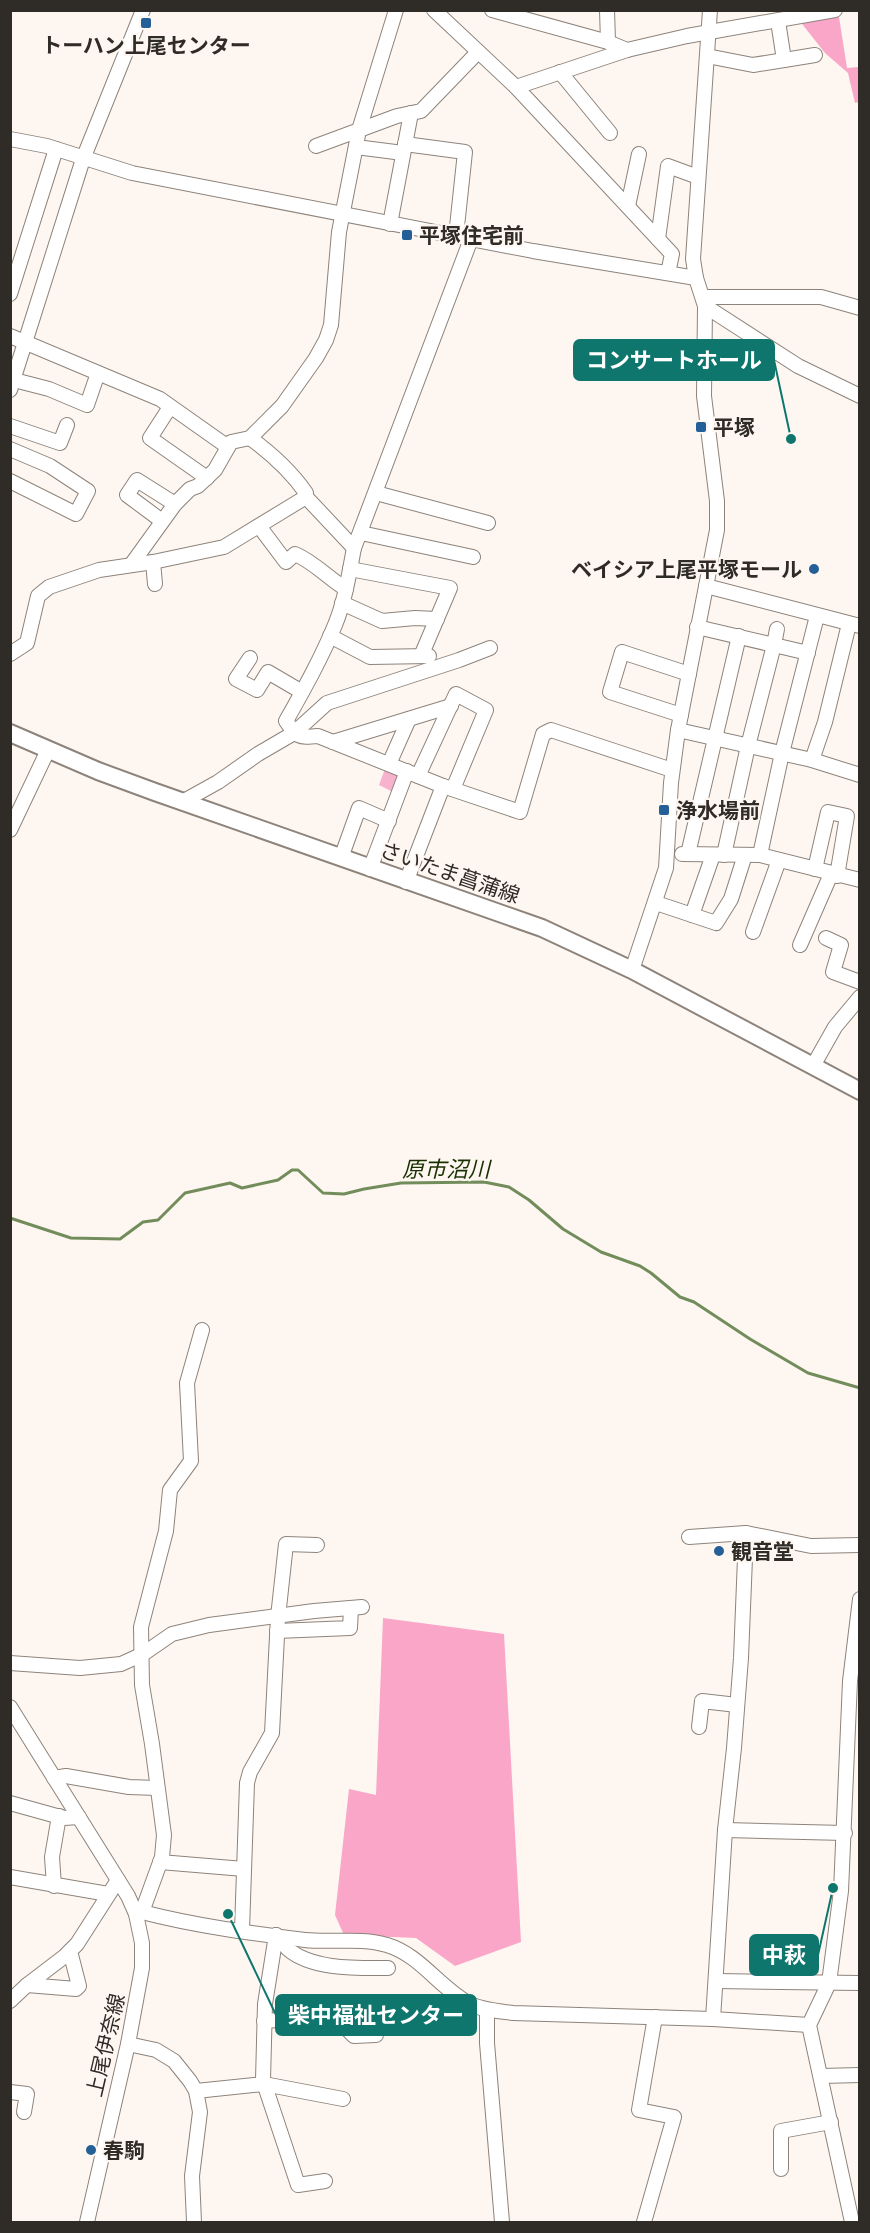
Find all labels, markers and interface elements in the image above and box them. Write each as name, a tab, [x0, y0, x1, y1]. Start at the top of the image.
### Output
marker: トーハン上尾センター	[139, 16, 153, 30]
place label: トーハン上尾センター	[41, 33, 251, 57]
place label: 平塚住宅前	[419, 223, 524, 247]
marker: 平塚住宅前	[400, 228, 414, 242]
callout: コンサートホール	[574, 340, 774, 380]
text: コンサートホール	[586, 347, 762, 373]
place label: 平塚	[713, 415, 755, 439]
marker: 平塚	[694, 420, 708, 434]
place label: ベイシア上尾平塚モール	[571, 557, 802, 581]
marker: ベイシア上尾平塚モール	[807, 562, 821, 576]
place label: 浄水場前	[676, 798, 760, 822]
marker: 浄水場前	[657, 803, 671, 817]
street label: さいたま菖蒲線	[377, 837, 523, 907]
water label: 原市沼川	[402, 1156, 492, 1182]
place label: 観音堂	[731, 1539, 794, 1563]
marker: 観音堂	[712, 1544, 726, 1558]
callout: 中萩	[750, 1935, 818, 1975]
text: 中萩	[762, 1942, 806, 1968]
street label: 上尾伊奈線	[81, 1991, 129, 2099]
callout: 柴中福祉センター	[276, 1995, 476, 2035]
text: 柴中福祉センター	[288, 2002, 464, 2028]
place label: 春駒	[103, 2138, 145, 2162]
marker: 春駒	[84, 2143, 98, 2157]

